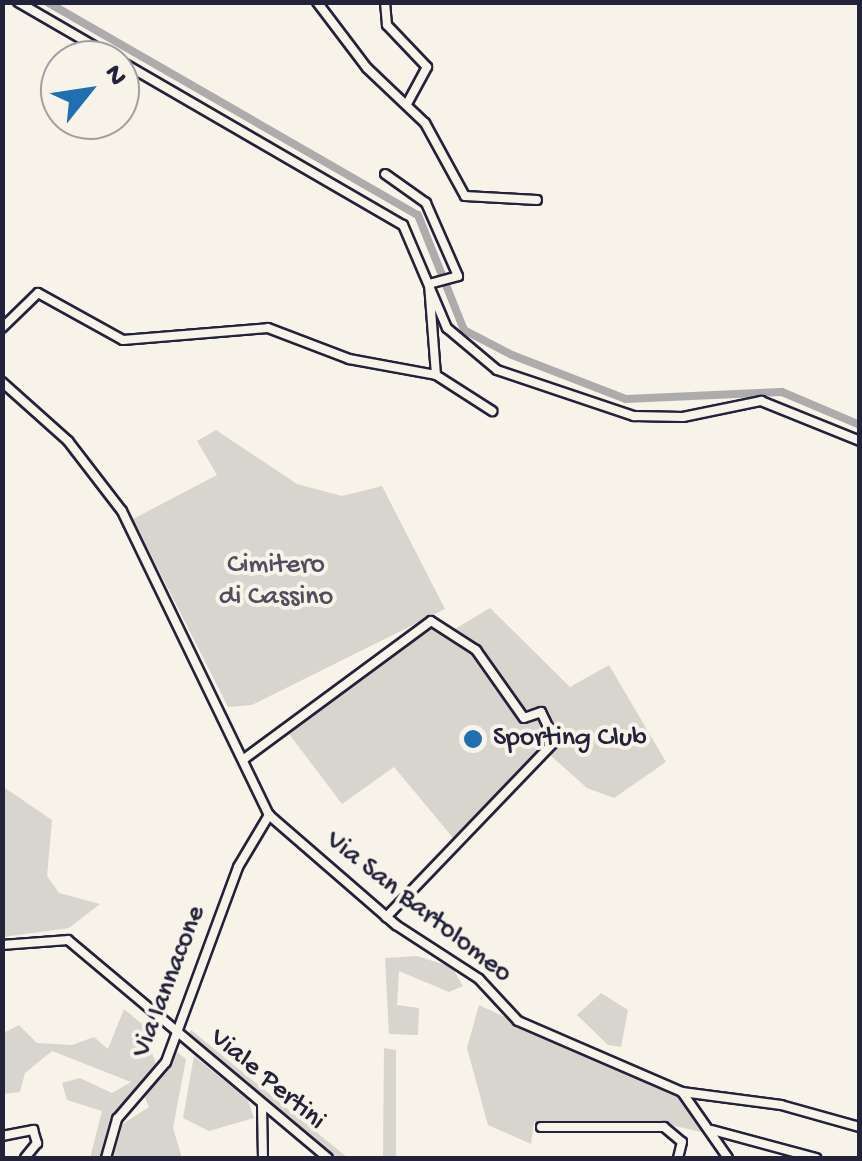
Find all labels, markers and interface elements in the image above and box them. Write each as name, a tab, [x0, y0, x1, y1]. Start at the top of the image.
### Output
north arrow	[40, 40, 140, 140]
text: N	[96, 60, 134, 92]
park label: Cimitero di Cassino	[219, 549, 333, 615]
place label: Sporting Club	[493, 722, 647, 756]
marker: Sporting Club	[462, 728, 484, 750]
street label: Via San Bartolomeo	[318, 825, 518, 991]
street label: Via Iannacone	[126, 901, 214, 1063]
street label: Viale Pertini	[202, 1022, 332, 1138]

